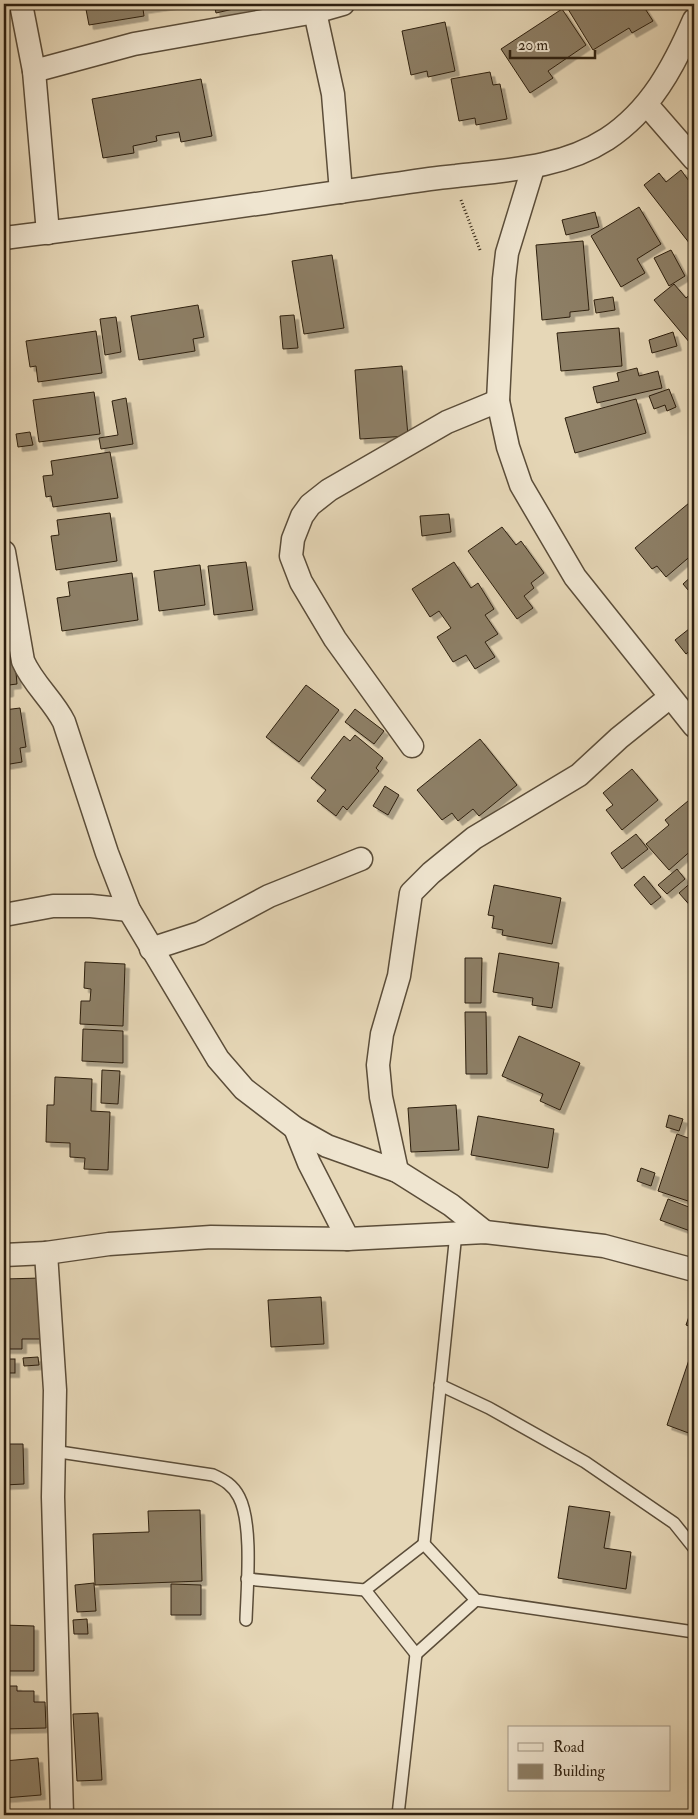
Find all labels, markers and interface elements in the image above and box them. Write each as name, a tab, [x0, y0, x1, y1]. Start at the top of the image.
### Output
scale bar	[510, 28, 596, 60]
text: 20 m	[518, 36, 548, 55]
legend	[508, 1726, 670, 1792]
text: Road	[553, 1738, 585, 1757]
text: Building	[553, 1762, 605, 1781]

